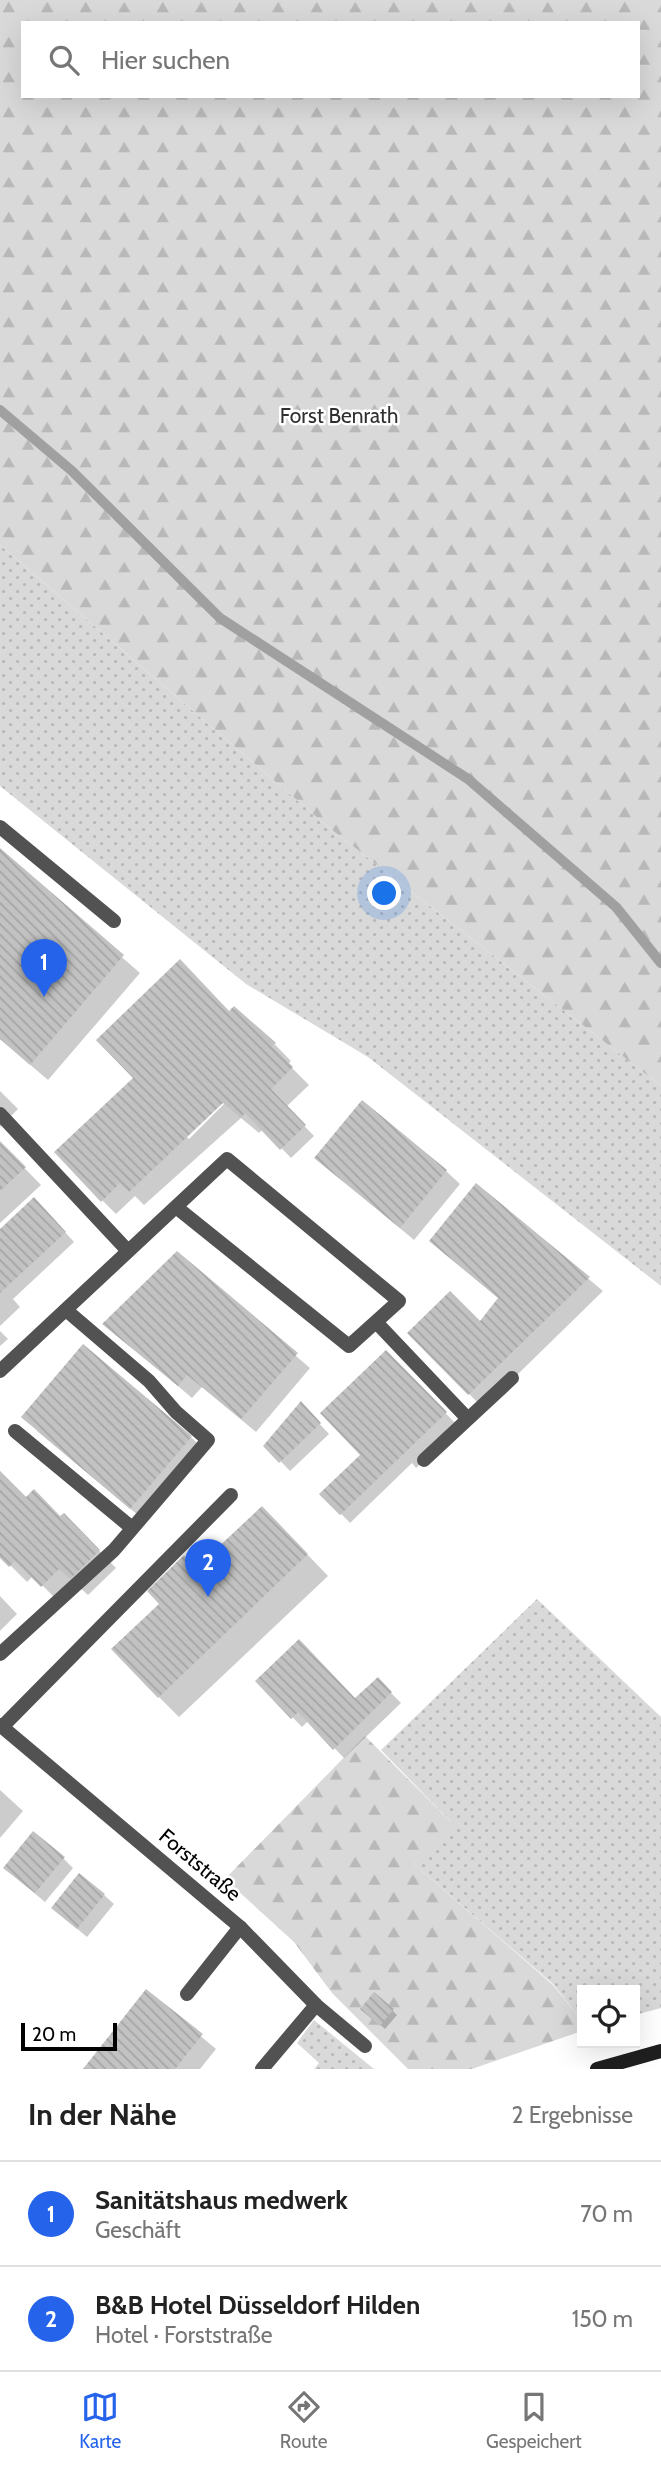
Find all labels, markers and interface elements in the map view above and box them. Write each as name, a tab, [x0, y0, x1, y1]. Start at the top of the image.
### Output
search box	[21, 21, 640, 98]
icon: search	[45, 41, 83, 79]
text: Hier suchen	[101, 44, 230, 76]
park label: Forst Benrath	[280, 403, 398, 428]
your location	[367, 876, 401, 910]
pin: 1	[21, 939, 67, 997]
pin: 2	[185, 1539, 231, 1597]
street label: Forststraße	[154, 1823, 247, 1906]
map controls	[577, 1985, 640, 2048]
button: locate	[577, 1985, 640, 2048]
scale bar	[21, 2020, 117, 2052]
text: 20 m	[32, 2023, 76, 2046]
text: In der Nähe	[28, 2096, 177, 2133]
text: 2 Ergebnisse	[512, 2101, 633, 2129]
text: Sanitätshaus medwerk	[95, 2184, 348, 2216]
text: 1	[47, 2200, 55, 2228]
text: 70 m	[580, 2200, 633, 2228]
text: Geschäft	[95, 2216, 181, 2244]
text: B&B Hotel Düsseldorf Hilden	[95, 2289, 420, 2321]
text: 2	[45, 2305, 57, 2333]
text: 150 m	[572, 2305, 633, 2333]
text: Hotel · Forststraße	[95, 2321, 273, 2349]
tab: Karte	[79, 2388, 121, 2453]
tab: Route	[280, 2388, 327, 2453]
tab: Gespeichert	[486, 2388, 582, 2453]

